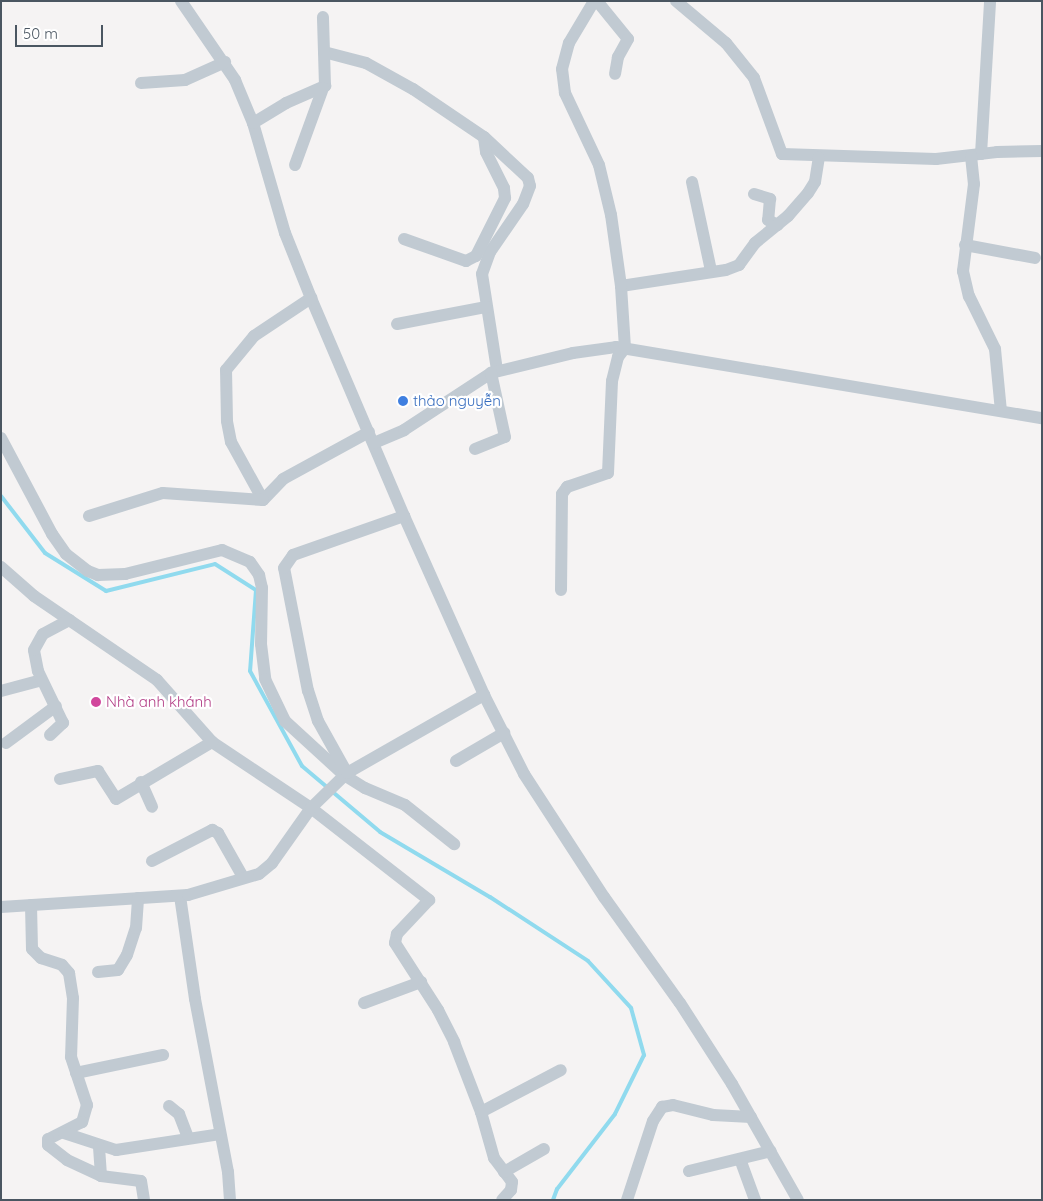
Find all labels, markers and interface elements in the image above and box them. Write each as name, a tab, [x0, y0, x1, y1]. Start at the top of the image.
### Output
scale bar	[18, 15, 105, 47]
text: 50 m	[23, 24, 58, 43]
place label: thảo nguyễn	[413, 392, 501, 410]
marker: thảo nguyễn	[397, 395, 409, 407]
place label: Nhà anh khánh	[106, 693, 212, 711]
marker: Nhà anh khánh	[90, 696, 102, 708]

